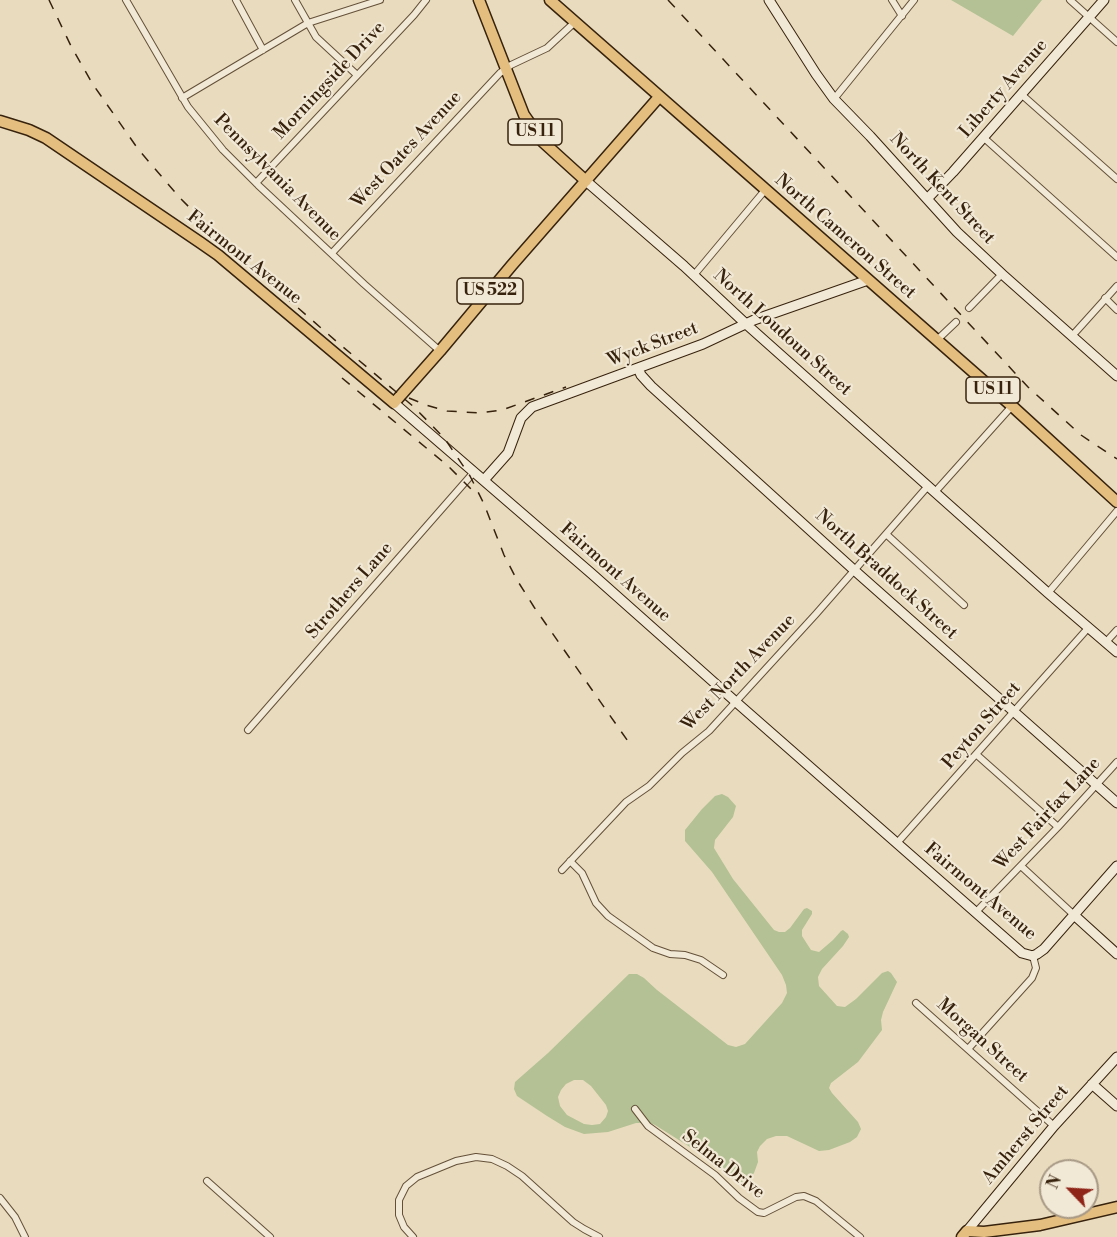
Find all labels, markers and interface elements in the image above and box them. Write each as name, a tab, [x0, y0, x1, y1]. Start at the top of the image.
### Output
street label: Morningside Drive	[270, 18, 390, 144]
street label: Liberty Avenue	[955, 35, 1053, 143]
street label: West Oates Avenue	[347, 87, 467, 213]
street label: Pennsylvania Avenue	[209, 110, 345, 246]
road number: US 11	[508, 119, 562, 145]
street label: North Kent Street	[885, 129, 999, 249]
street label: North Cameron Street	[770, 170, 920, 304]
street label: Fairmont Avenue	[182, 206, 306, 310]
street label: North Loudoun Street	[708, 265, 856, 401]
road number: US 522	[457, 278, 523, 304]
street label: Wyck Street	[605, 318, 701, 372]
road number: US 11	[966, 377, 1020, 403]
street label: North Braddock Street	[811, 506, 961, 644]
street label: Fairmont Avenue	[555, 519, 675, 627]
street label: Strothers Lane	[302, 538, 398, 644]
street label: West North Avenue	[678, 610, 800, 736]
street label: Peyton Street	[938, 678, 1026, 774]
street label: West Fairfax Lane	[990, 753, 1106, 875]
street label: Fairmont Avenue	[919, 839, 1041, 945]
street label: Morgan Street	[932, 994, 1032, 1088]
street label: Amherst Street	[978, 1081, 1074, 1189]
street label: Selma Drive	[677, 1126, 769, 1204]
north arrow	[1039, 1159, 1099, 1219]
text: N	[1043, 1172, 1066, 1192]

